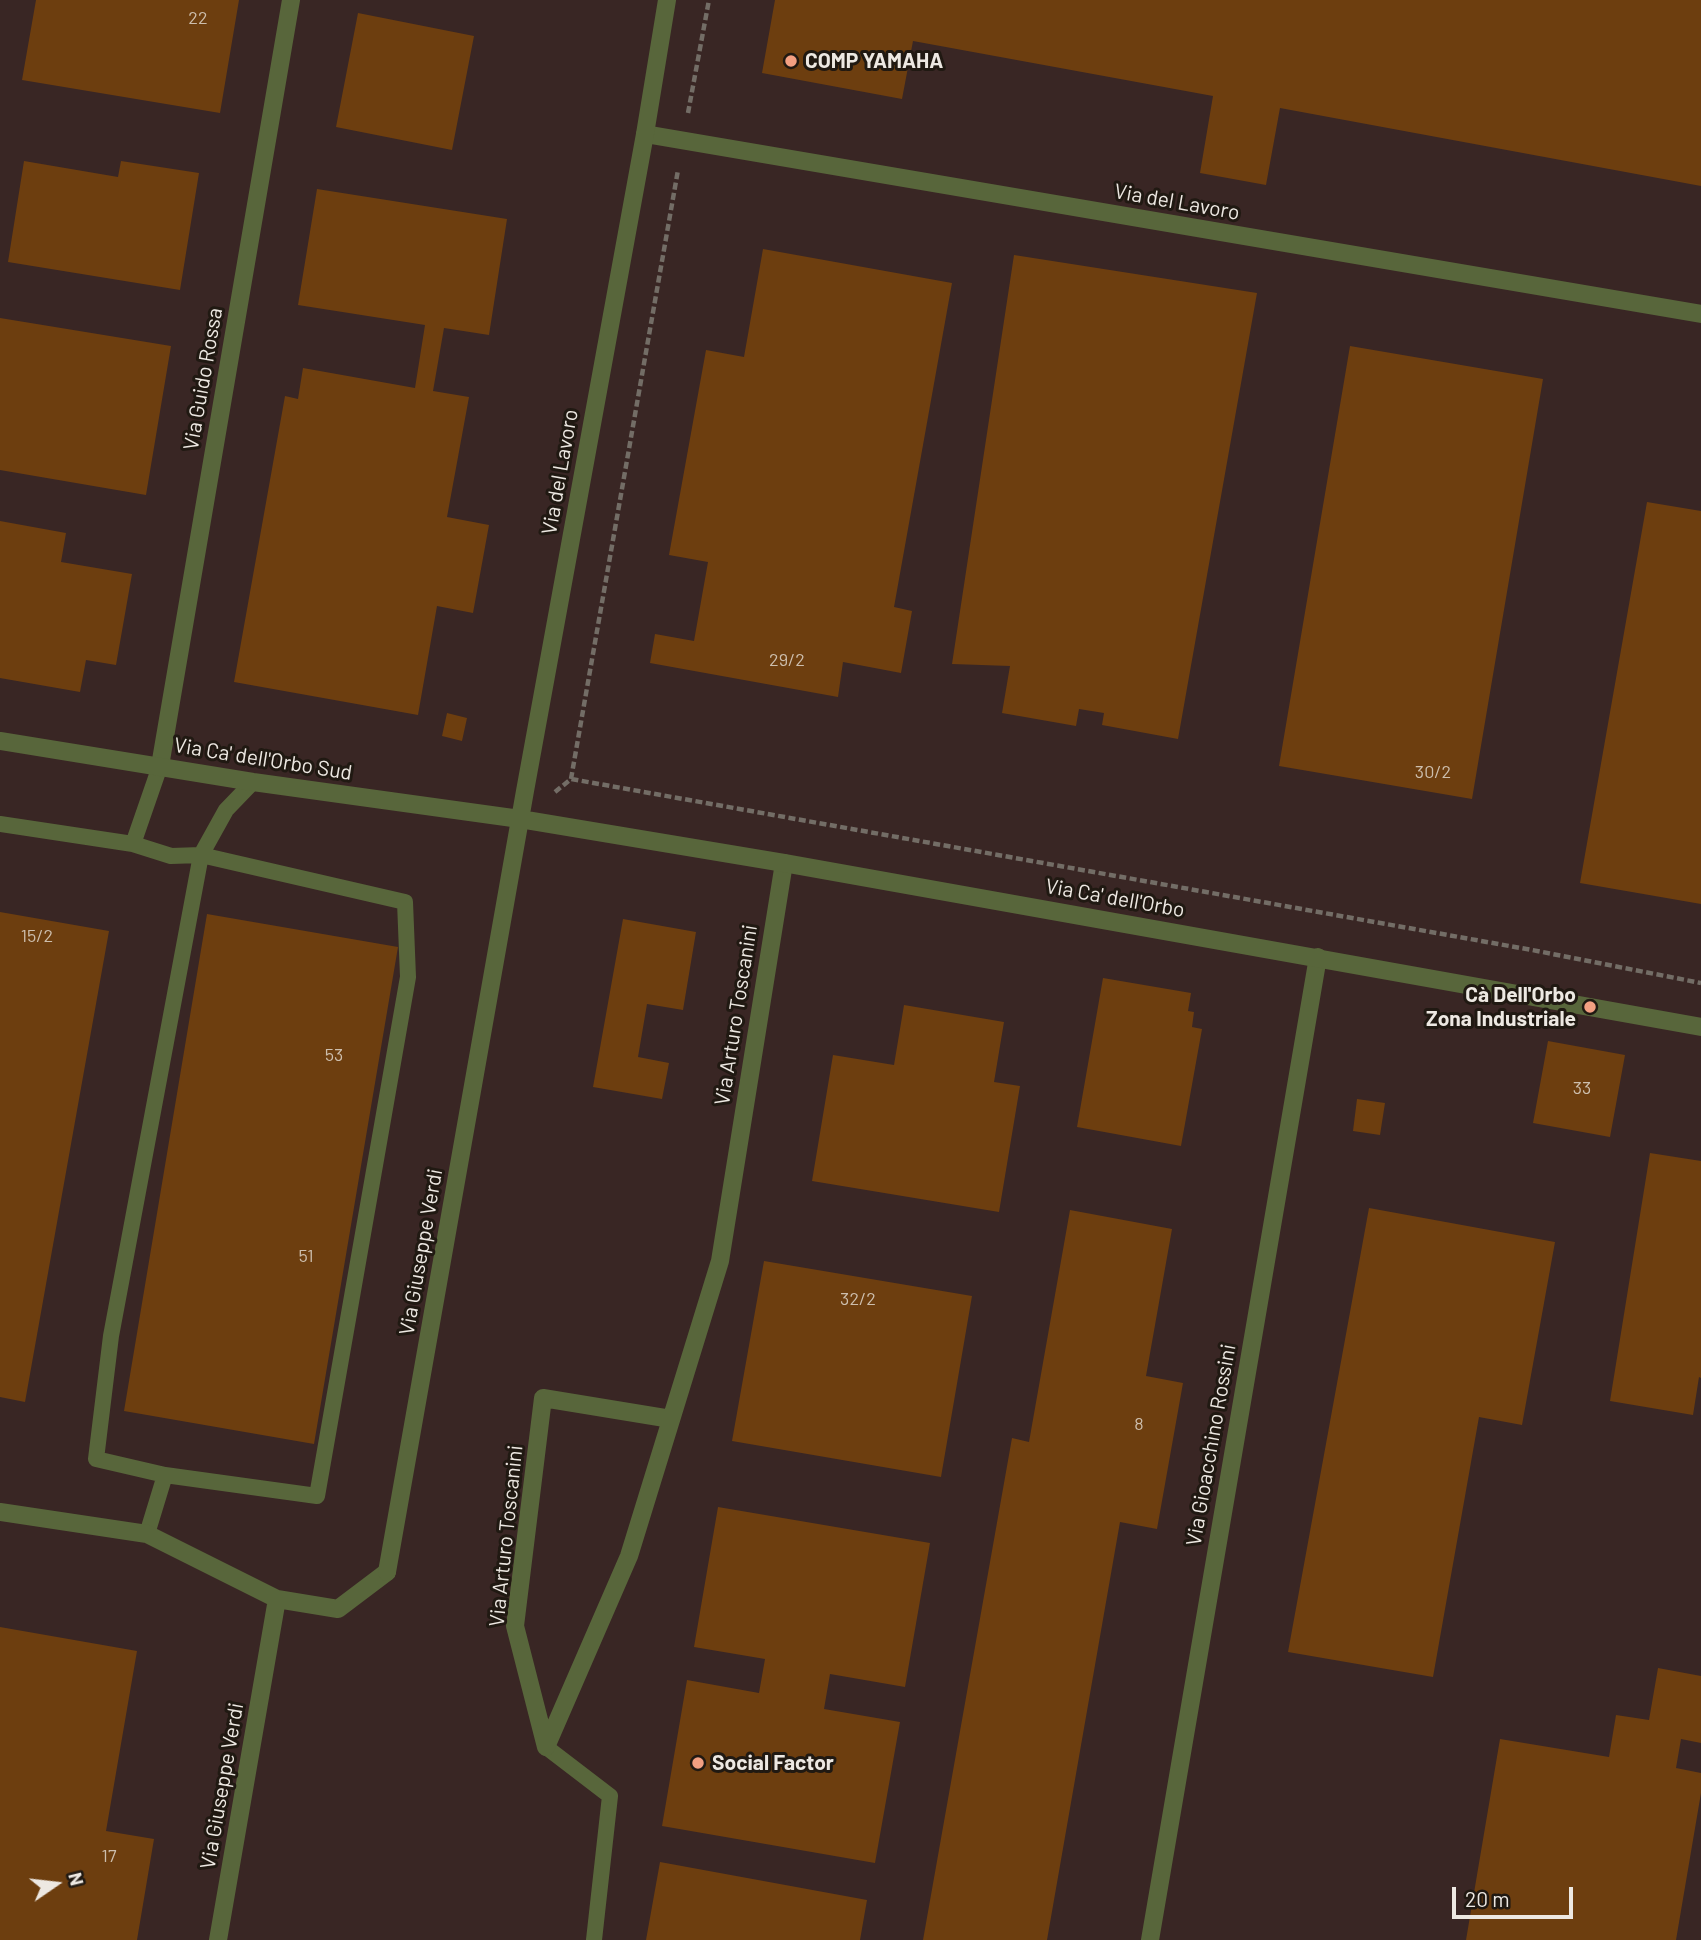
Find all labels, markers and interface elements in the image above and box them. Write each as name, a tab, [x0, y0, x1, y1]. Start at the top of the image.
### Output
house number: 22	[188, 7, 208, 29]
place label: COMP YAMAHA	[805, 48, 943, 74]
marker: COMP YAMAHA	[783, 53, 799, 69]
street label: Via del Lavoro	[1112, 179, 1242, 225]
street label: Via Guido Rossa	[178, 306, 228, 452]
street label: Via del Lavoro	[537, 407, 583, 537]
house number: 29/2	[769, 649, 805, 671]
street label: Via Ca' dell'Orbo Sud	[172, 732, 354, 786]
house number: 30/2	[1415, 761, 1451, 783]
street label: Via Ca' dell'Orbo	[1043, 873, 1187, 923]
street label: Via Arturo Toscanini	[709, 923, 763, 1107]
house number: 15/2	[21, 925, 53, 947]
place label: Cà Dell'Orbo Zona Industriale	[1426, 982, 1576, 1032]
marker: Cà Dell'Orbo Zona Industriale	[1582, 999, 1598, 1015]
house number: 53	[325, 1044, 343, 1066]
house number: 33	[1573, 1077, 1591, 1099]
street label: Via Giuseppe Verdi	[394, 1167, 448, 1337]
house number: 51	[298, 1245, 314, 1267]
house number: 32/2	[840, 1288, 876, 1310]
street label: Via Gioacchino Rossini	[1181, 1342, 1241, 1548]
house number: 8	[1134, 1413, 1144, 1435]
street label: Via Arturo Toscanini	[484, 1444, 528, 1628]
street label: Via Giuseppe Verdi	[195, 1701, 249, 1871]
place label: Social Factor	[712, 1750, 834, 1776]
marker: Social Factor	[690, 1755, 706, 1771]
house number: 17	[102, 1845, 116, 1867]
north arrow	[21, 1849, 91, 1919]
text: N	[64, 1870, 90, 1888]
scale bar	[1456, 1874, 1577, 1918]
text: 20 m	[1465, 1886, 1510, 1911]

